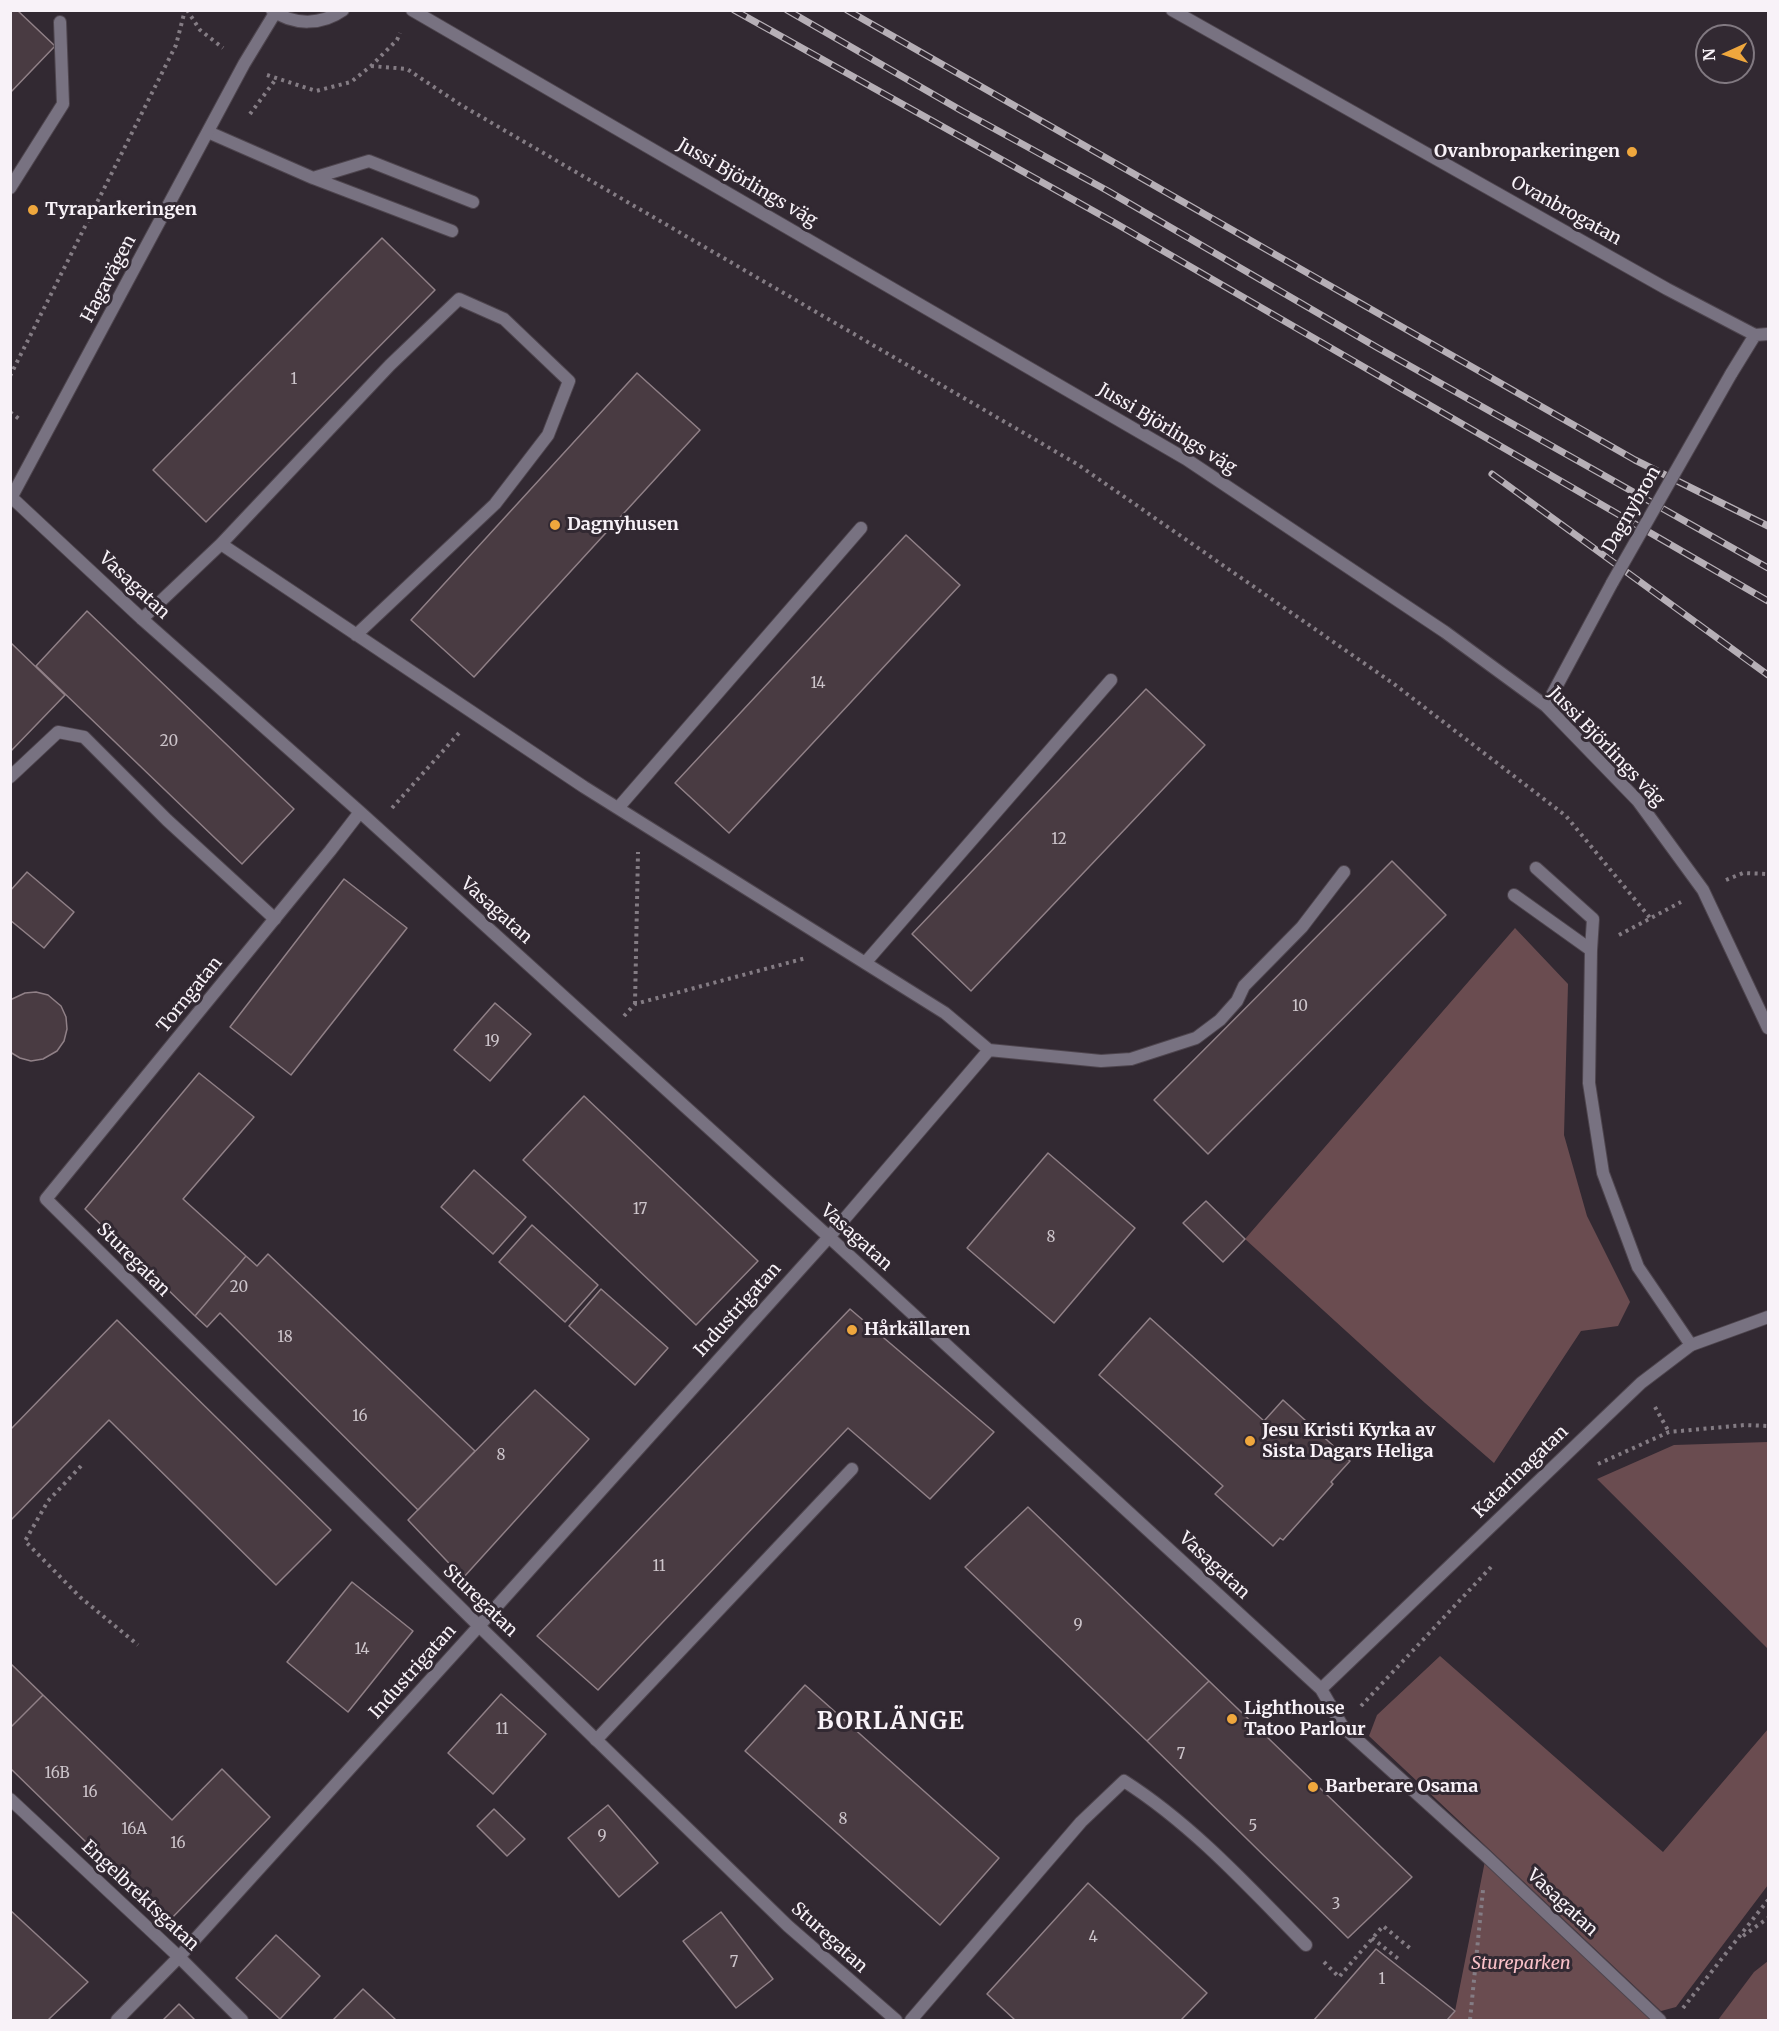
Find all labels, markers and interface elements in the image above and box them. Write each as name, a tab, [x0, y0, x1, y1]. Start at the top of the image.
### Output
north arrow	[1695, 24, 1755, 84]
text: N	[1699, 48, 1719, 62]
street label: Jussi Björlings väg	[673, 134, 821, 232]
place label: Ovanbroparkeringen	[1434, 141, 1620, 163]
marker: Ovanbroparkeringen	[1625, 145, 1639, 159]
street label: Ovanbrogatan	[1507, 172, 1625, 250]
place label: Tyraparkeringen	[45, 199, 197, 221]
marker: Tyraparkeringen	[26, 203, 40, 217]
street label: Hagavägen	[77, 232, 141, 326]
house number: 1	[291, 371, 297, 389]
street label: Jussi Björlings väg	[1094, 379, 1240, 479]
street label: Dagnybron	[1598, 463, 1666, 557]
place label: Dagnyhusen	[567, 514, 679, 536]
marker: Dagnyhusen	[548, 518, 562, 532]
street label: Vasagatan	[94, 548, 174, 624]
house number: 14	[810, 675, 826, 693]
street label: Jussi Björlings väg	[1543, 683, 1669, 811]
house number: 20	[160, 733, 178, 751]
house number: 12	[1051, 831, 1067, 849]
street label: Vasagatan	[456, 873, 536, 949]
street label: Torngatan	[153, 953, 227, 1037]
house number: 10	[1292, 998, 1308, 1016]
house number: 19	[484, 1033, 500, 1051]
street label: Vasagatan	[816, 1200, 896, 1276]
house number: 17	[633, 1201, 647, 1219]
street label: Sturegatan	[92, 1219, 174, 1301]
house number: 8	[1047, 1229, 1055, 1247]
street label: Industrigatan	[690, 1258, 786, 1362]
house number: 20	[230, 1279, 248, 1297]
place label: Hårkällaren	[864, 1319, 970, 1341]
marker: Hårkällaren	[845, 1323, 859, 1337]
house number: 18	[277, 1329, 293, 1347]
house number: 16	[352, 1408, 368, 1426]
place label: Jesu Kristi Kyrka av Sista Dagars Heliga	[1262, 1420, 1435, 1462]
street label: Katarinagatan	[1469, 1421, 1573, 1523]
marker: Jesu Kristi Kyrka av Sista Dagars Heliga	[1243, 1434, 1257, 1448]
house number: 8	[497, 1447, 505, 1465]
street label: Vasagatan	[1174, 1528, 1254, 1604]
house number: 11	[652, 1558, 666, 1576]
street label: Sturegatan	[438, 1560, 522, 1642]
house number: 9	[1073, 1617, 1083, 1635]
street label: Industrigatan	[365, 1620, 461, 1724]
house number: 14	[354, 1641, 370, 1659]
place label: Lighthouse Tatoo Parlour	[1244, 1698, 1365, 1740]
district label: BORLÄNGE	[817, 1708, 965, 1736]
marker: Lighthouse Tatoo Parlour	[1225, 1712, 1239, 1726]
house number: 11	[495, 1721, 509, 1739]
house number: 7	[1177, 1746, 1185, 1764]
house number: 16B	[45, 1765, 69, 1783]
place label: Barberare Osama	[1325, 1776, 1478, 1798]
marker: Barberare Osama	[1306, 1780, 1320, 1794]
house number: 16	[82, 1784, 98, 1802]
house number: 8	[839, 1811, 847, 1829]
house number: 5	[1249, 1818, 1257, 1836]
house number: 16A	[121, 1821, 147, 1839]
house number: 9	[597, 1828, 607, 1846]
house number: 16	[170, 1835, 186, 1853]
street label: Engelbrektsgatan	[77, 1836, 203, 1956]
street label: Vasagatan	[1522, 1865, 1602, 1941]
house number: 3	[1332, 1896, 1340, 1914]
street label: Sturegatan	[786, 1898, 872, 1978]
house number: 4	[1088, 1929, 1098, 1947]
park label: Stureparken	[1471, 1953, 1571, 1975]
house number: 7	[730, 1954, 738, 1972]
house number: 1	[1379, 1971, 1385, 1989]

